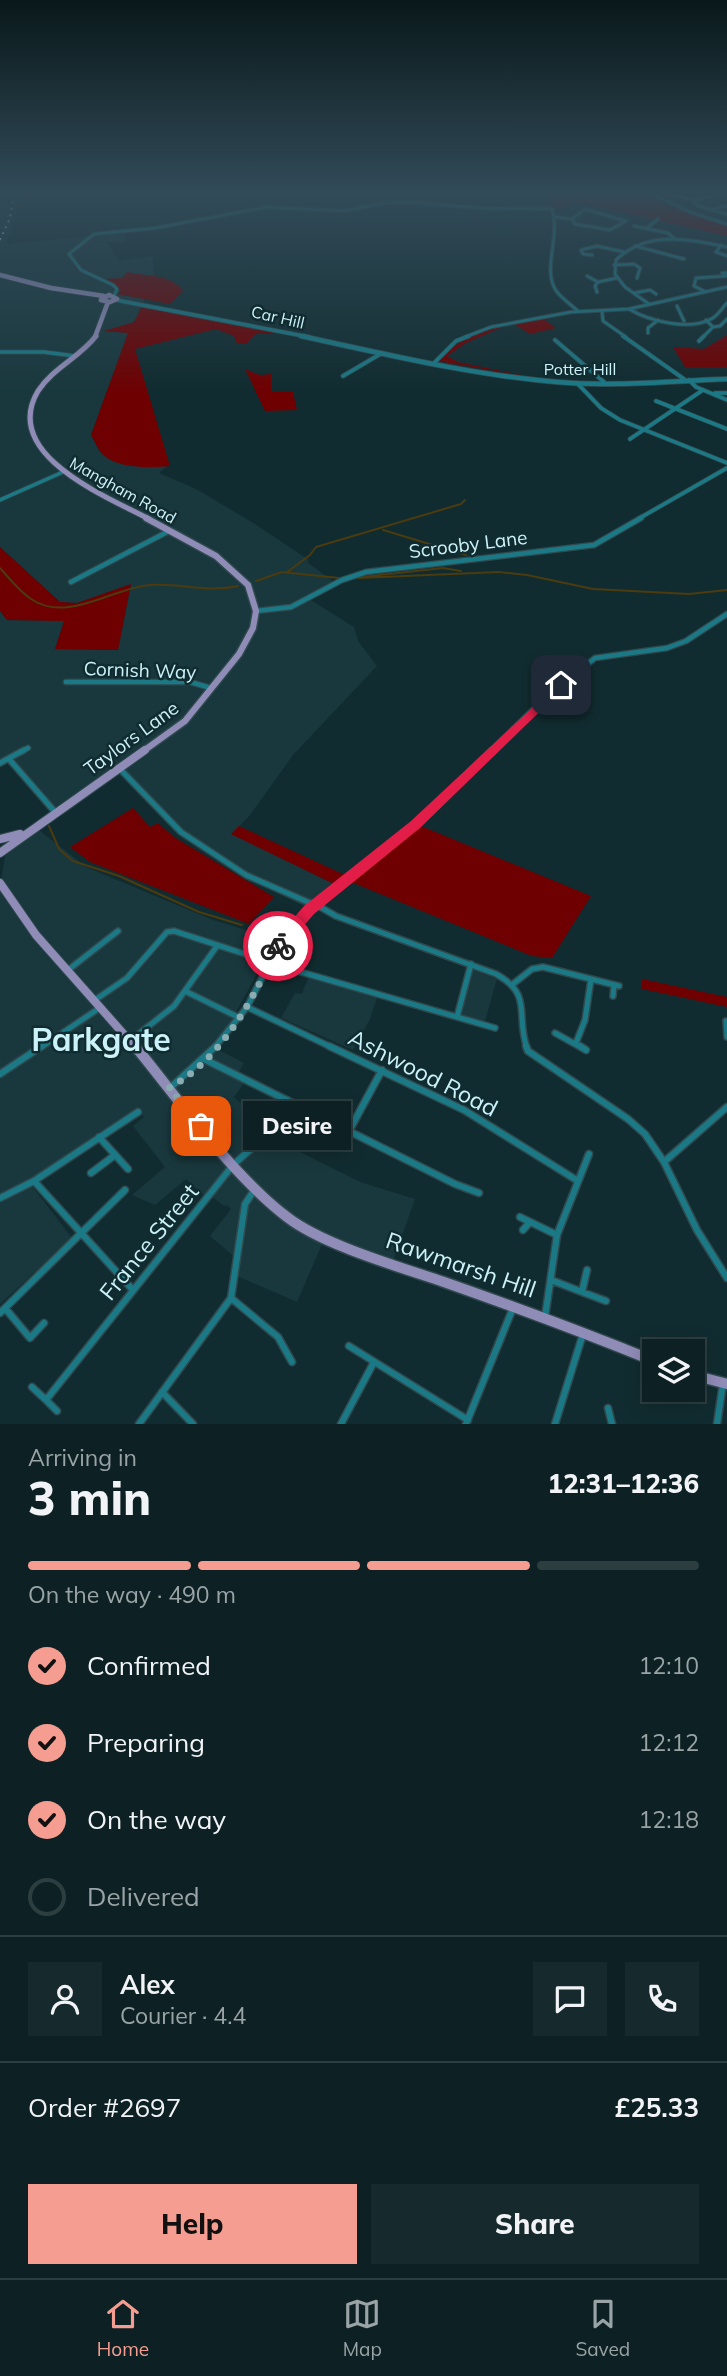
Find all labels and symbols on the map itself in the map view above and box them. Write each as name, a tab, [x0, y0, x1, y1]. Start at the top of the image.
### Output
street label: Car Hill	[249, 301, 307, 333]
street label: Potter Hill	[544, 359, 616, 379]
street label: Mangham Road	[66, 452, 180, 528]
street label: Scrooby Lane	[407, 525, 529, 563]
pin	[531, 655, 591, 715]
street label: Cornish Way	[83, 656, 197, 684]
street label: Taylors Lane	[79, 696, 183, 780]
courier	[243, 911, 313, 981]
district label: Parkgate	[31, 1019, 171, 1059]
street label: Ashwood Road	[344, 1022, 503, 1123]
pin	[171, 1096, 231, 1156]
callout: Desire	[243, 1102, 352, 1150]
street label: France Street	[93, 1178, 204, 1306]
street label: Rawmarsh Hill	[382, 1225, 540, 1304]

